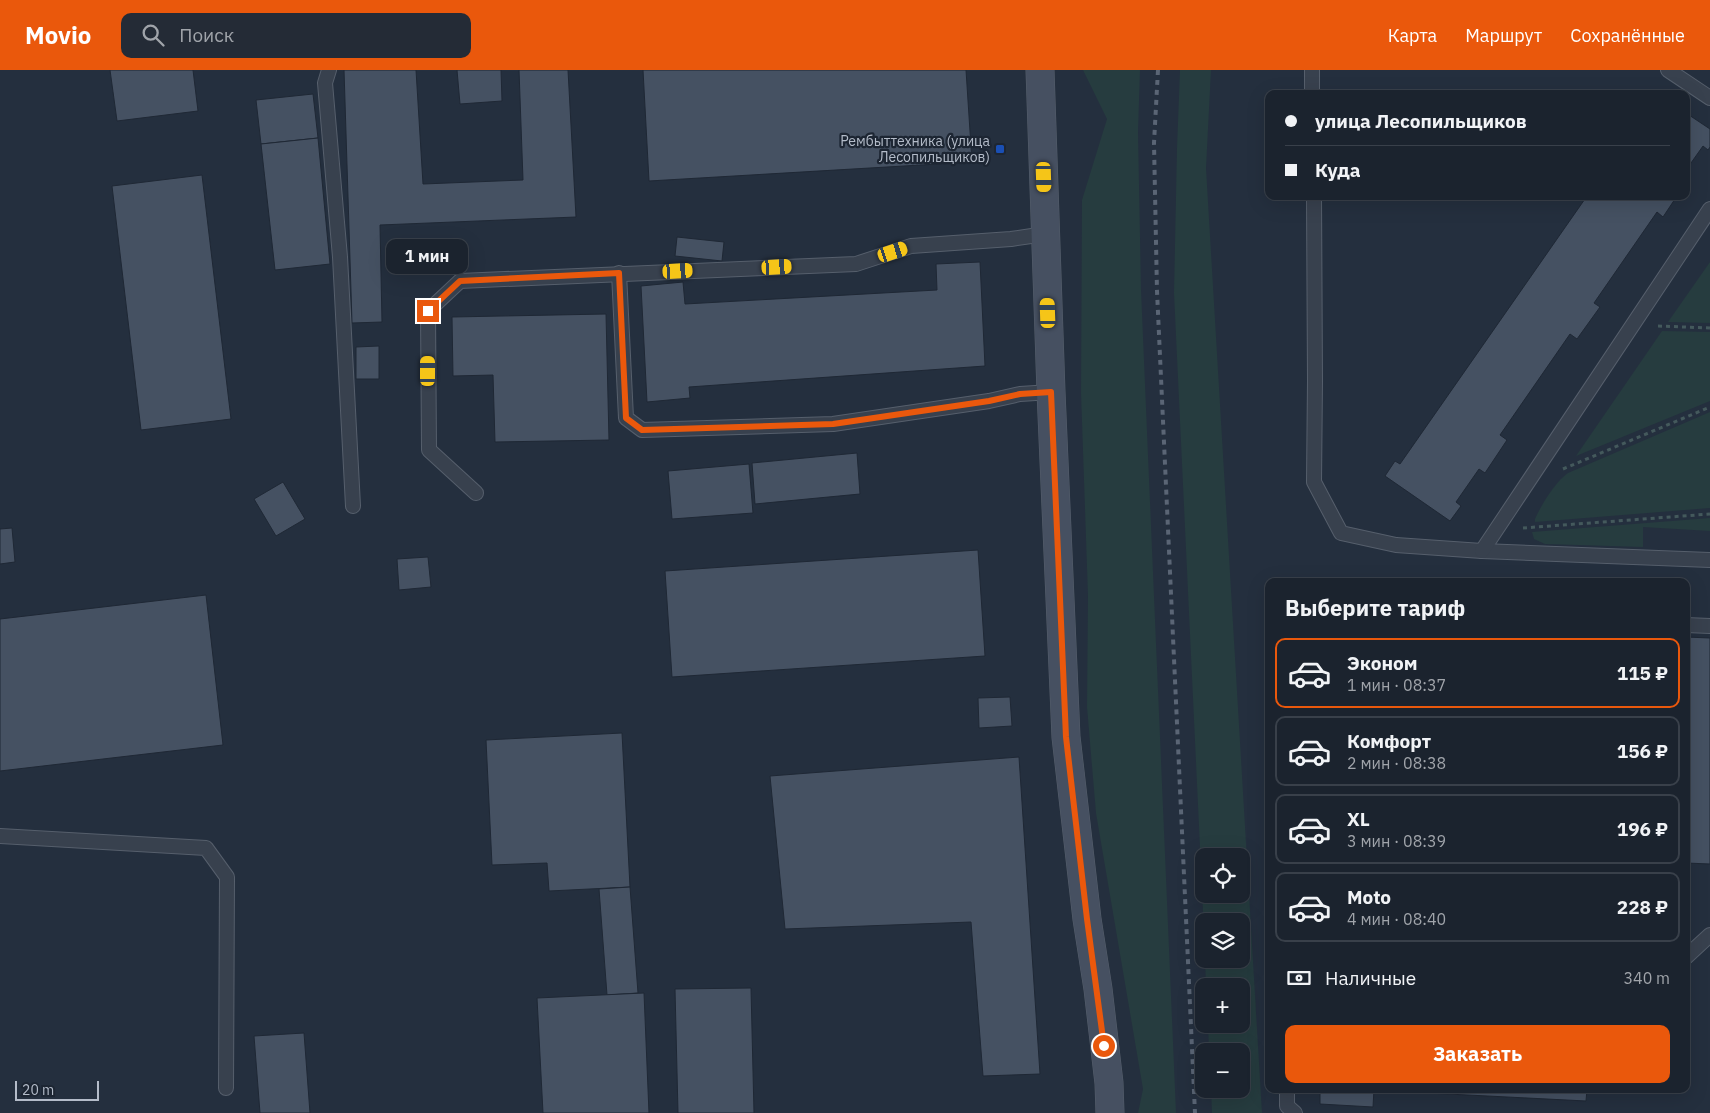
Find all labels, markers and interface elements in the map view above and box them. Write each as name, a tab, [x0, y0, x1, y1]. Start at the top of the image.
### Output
search box	[121, 13, 471, 58]
text: Movio	[25, 19, 91, 51]
icon: search	[139, 21, 167, 49]
text: Поиск	[179, 23, 234, 47]
text: Карта	[1388, 24, 1437, 47]
text: Маршрут	[1465, 24, 1542, 47]
text: Сохранённые	[1570, 24, 1685, 47]
text: улица Лесопильщиков	[1315, 109, 1527, 133]
place label: Рембыттехника (улица Лесопильщиков)	[840, 132, 991, 166]
marker: Рембыттехника (улица Лесопильщиков)	[994, 143, 1006, 155]
text: Куда	[1315, 158, 1360, 182]
car	[1035, 162, 1052, 192]
callout: 1 мин	[387, 238, 469, 274]
car	[876, 240, 909, 264]
text: 1 мин	[405, 246, 449, 266]
car	[761, 259, 792, 275]
car	[662, 263, 693, 279]
car	[1039, 298, 1056, 328]
route end	[417, 300, 439, 322]
car	[420, 356, 435, 386]
text: Выберите тариф	[1285, 593, 1465, 622]
icon: car	[1287, 651, 1332, 696]
text: Эконом	[1347, 651, 1418, 675]
text: 115 ₽	[1617, 661, 1668, 685]
text: 1 мин · 08:37	[1347, 675, 1446, 695]
icon: car	[1287, 729, 1332, 774]
text: Комфорт	[1347, 729, 1431, 753]
text: 156 ₽	[1617, 739, 1668, 763]
text: 2 мин · 08:38	[1347, 753, 1446, 773]
icon: car	[1287, 807, 1332, 852]
text: XL	[1347, 807, 1370, 831]
text: 196 ₽	[1617, 817, 1668, 841]
text: 3 мин · 08:39	[1347, 831, 1446, 851]
map controls	[1195, 848, 1250, 1098]
button: locate	[1195, 848, 1250, 903]
icon: car	[1287, 885, 1332, 930]
text: Moto	[1347, 885, 1391, 909]
text: 228 ₽	[1617, 895, 1668, 919]
text: 4 мин · 08:40	[1347, 909, 1446, 929]
button: layers	[1195, 913, 1250, 968]
icon: cash	[1285, 964, 1313, 992]
text: Наличные	[1325, 966, 1416, 990]
text: 340 m	[1623, 968, 1670, 988]
button: +	[1195, 978, 1250, 1033]
button: Заказать	[1285, 1025, 1670, 1083]
route start	[1093, 1035, 1115, 1057]
button: −	[1195, 1043, 1250, 1098]
scale bar	[15, 1078, 99, 1101]
text: 20 m	[22, 1081, 54, 1099]

